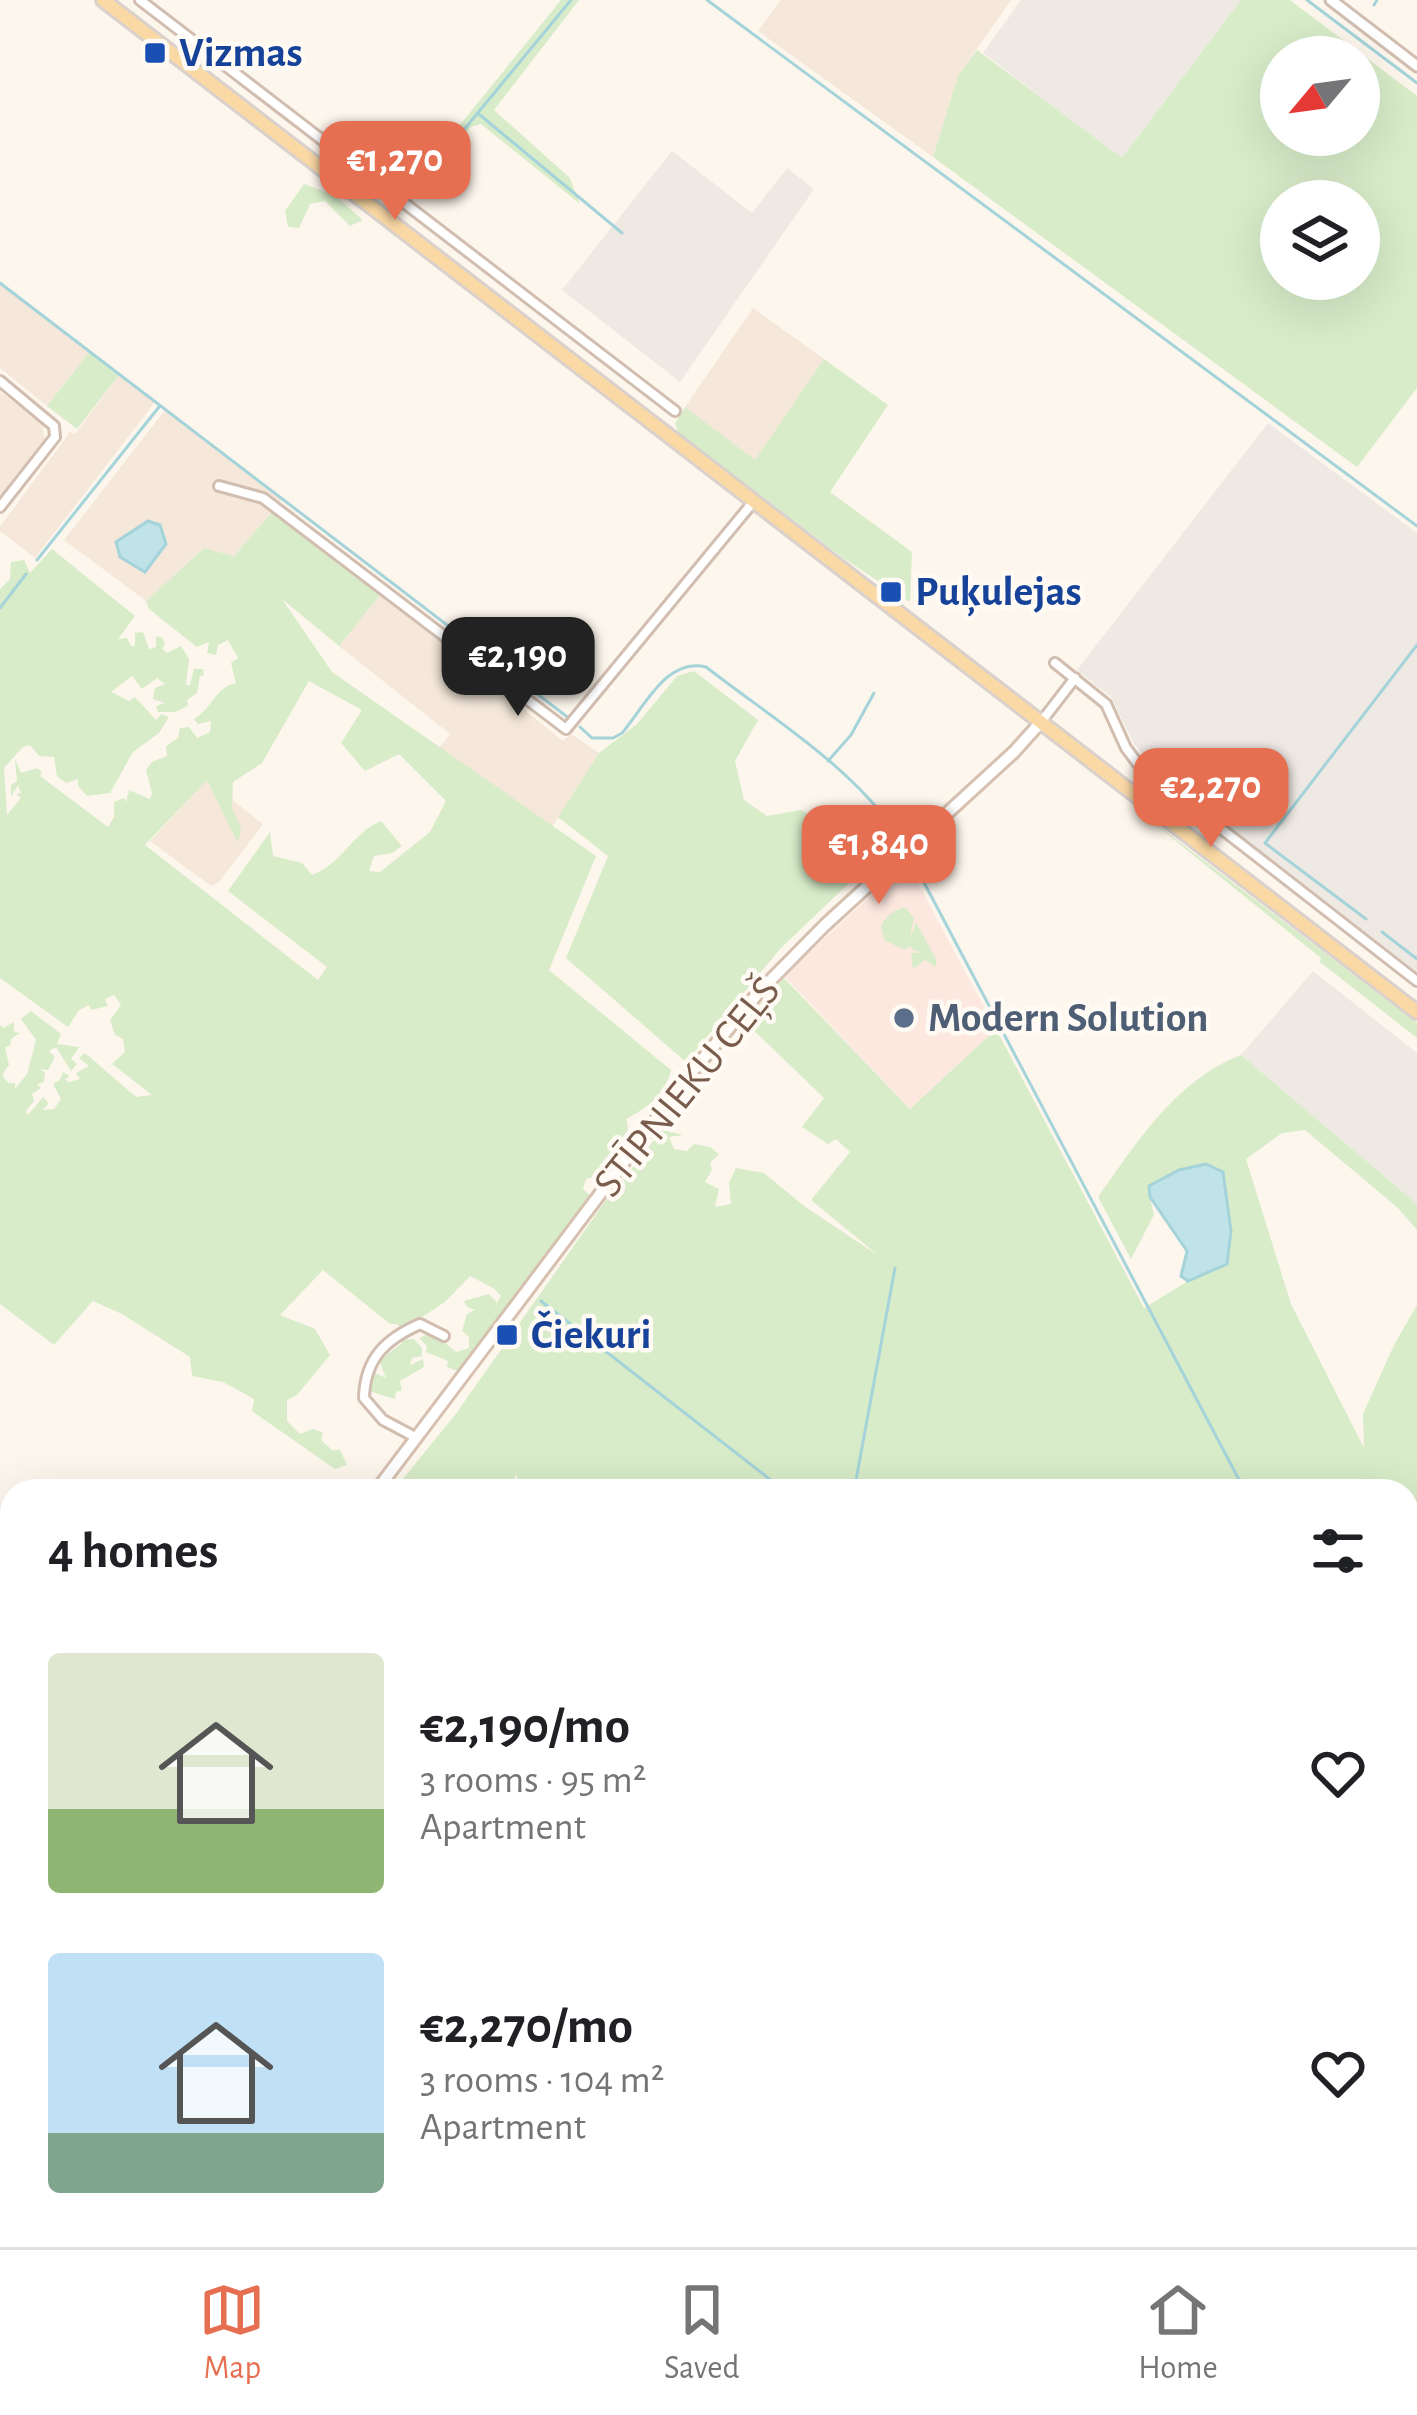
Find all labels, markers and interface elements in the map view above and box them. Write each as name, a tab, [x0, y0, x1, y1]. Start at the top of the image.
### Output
place label: Vizmas	[179, 32, 303, 74]
north arrow	[1260, 36, 1380, 156]
map controls	[1260, 36, 1380, 300]
marker: Vizmas	[142, 40, 168, 66]
pin: €1,270	[297, 121, 493, 223]
text: €1,270	[347, 140, 443, 179]
button: layers	[1260, 180, 1380, 300]
place label: Puķulejas	[915, 571, 1082, 617]
marker: Puķulejas	[878, 579, 904, 605]
pin: €2,190	[420, 617, 616, 719]
text: €2,190	[469, 636, 567, 675]
pin: €2,270	[1113, 748, 1309, 850]
text: €2,270	[1160, 767, 1262, 806]
pin: €1,840	[781, 805, 977, 907]
text: €1,840	[829, 824, 929, 863]
street label: STĪPNIEKU CEĻŠ	[584, 968, 790, 1206]
place label: Modern Solution	[928, 997, 1208, 1039]
marker: Modern Solution	[891, 1005, 917, 1031]
place label: Čiekuri	[531, 1310, 651, 1356]
marker: Čiekuri	[494, 1322, 520, 1348]
icon: filters	[1305, 1518, 1371, 1584]
text: 4 homes	[48, 1526, 218, 1577]
icon: home	[144, 1701, 288, 1845]
text: €2,190/mo	[420, 1701, 630, 1752]
icon: heart	[1305, 1740, 1371, 1806]
text: 3 rooms · 95 m²	[420, 1761, 646, 1800]
text: Apartment	[420, 1808, 586, 1847]
icon: home	[144, 2001, 288, 2145]
text: €2,270/mo	[420, 2001, 633, 2052]
icon: heart	[1305, 2040, 1371, 2106]
text: 3 rooms · 104 m²	[420, 2061, 664, 2100]
text: Apartment	[420, 2108, 586, 2147]
tab: Map	[199, 2277, 265, 2389]
tab: Saved	[664, 2277, 740, 2389]
tab: Home	[1138, 2277, 1218, 2389]

